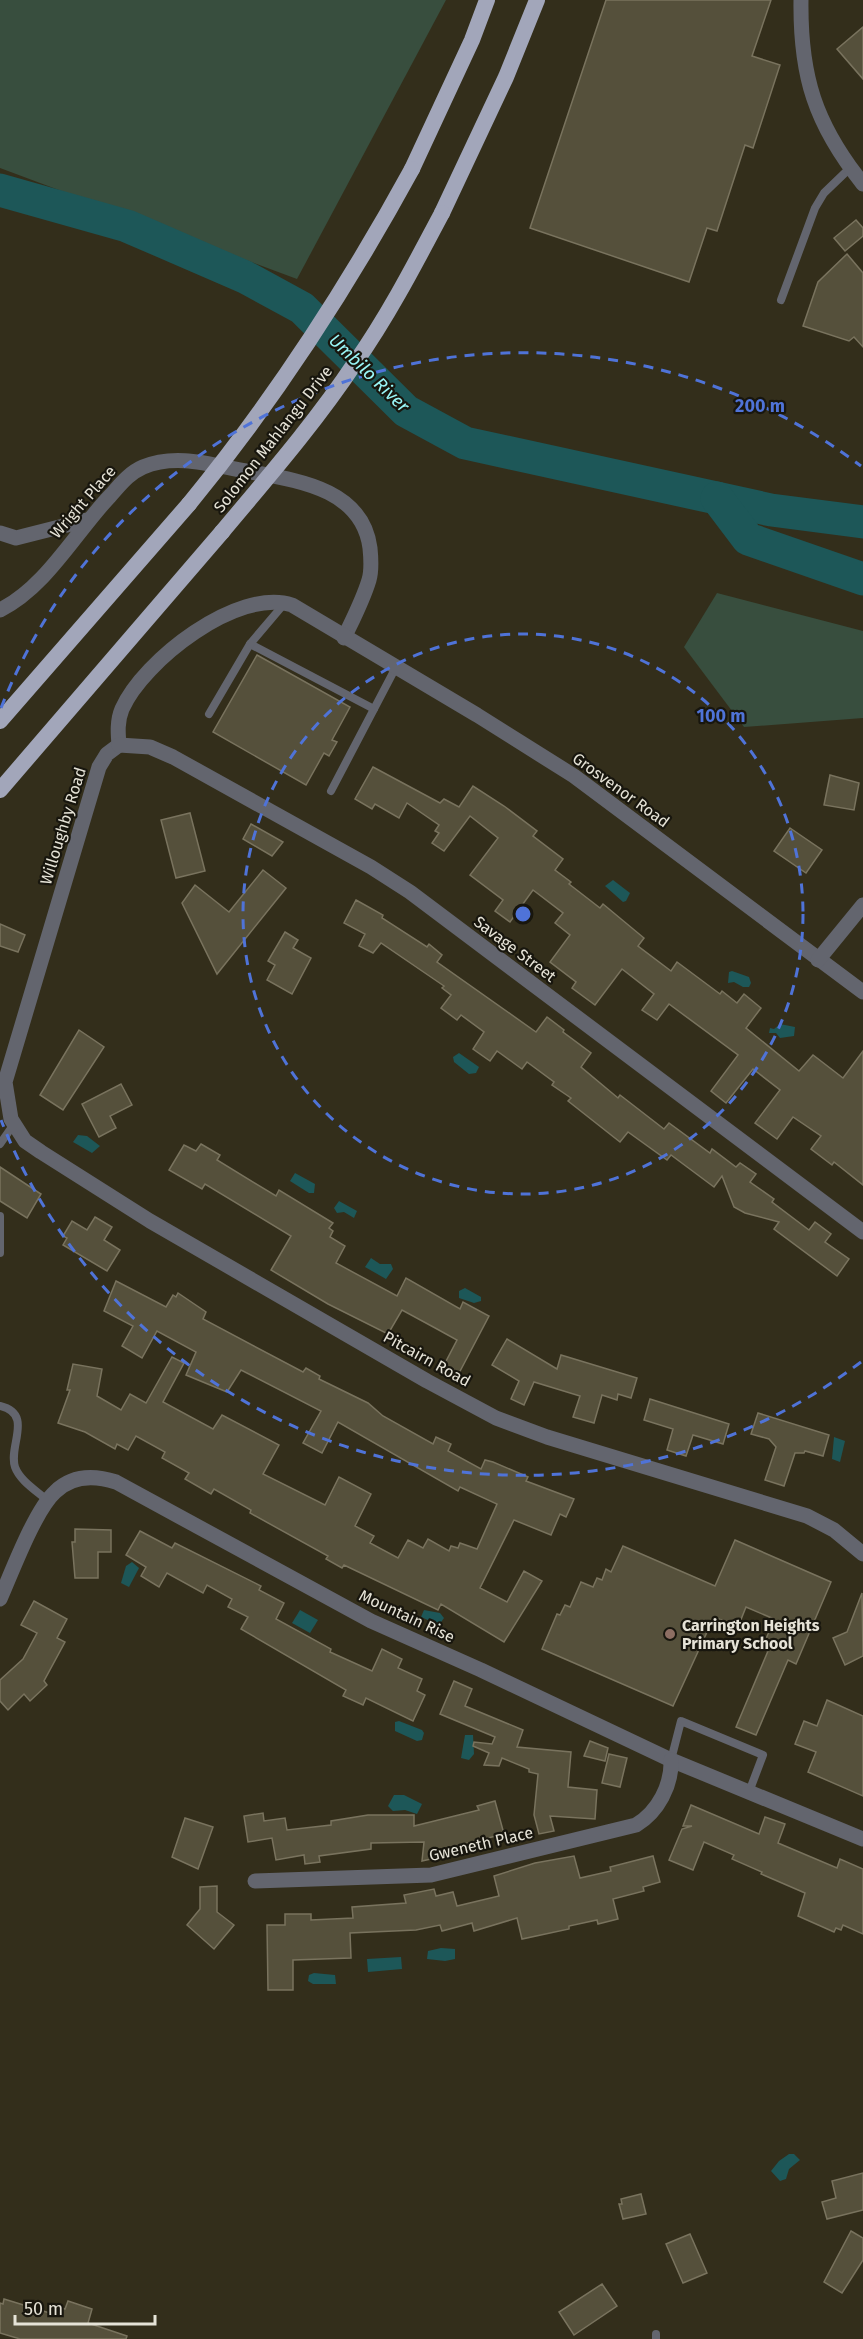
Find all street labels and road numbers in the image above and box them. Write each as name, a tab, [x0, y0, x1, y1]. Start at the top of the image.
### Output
street label: Solomon Mahlangu Drive	[210, 362, 336, 516]
street label: Wright Place	[46, 462, 120, 542]
street label: Grosvenor Road	[569, 749, 673, 831]
street label: Willoughby Road	[36, 765, 90, 887]
street label: Savage Street	[470, 912, 560, 986]
street label: Pitcairn Road	[380, 1327, 474, 1391]
street label: Mountain Rise	[356, 1586, 458, 1646]
street label: Gweneth Place	[427, 1823, 535, 1865]

